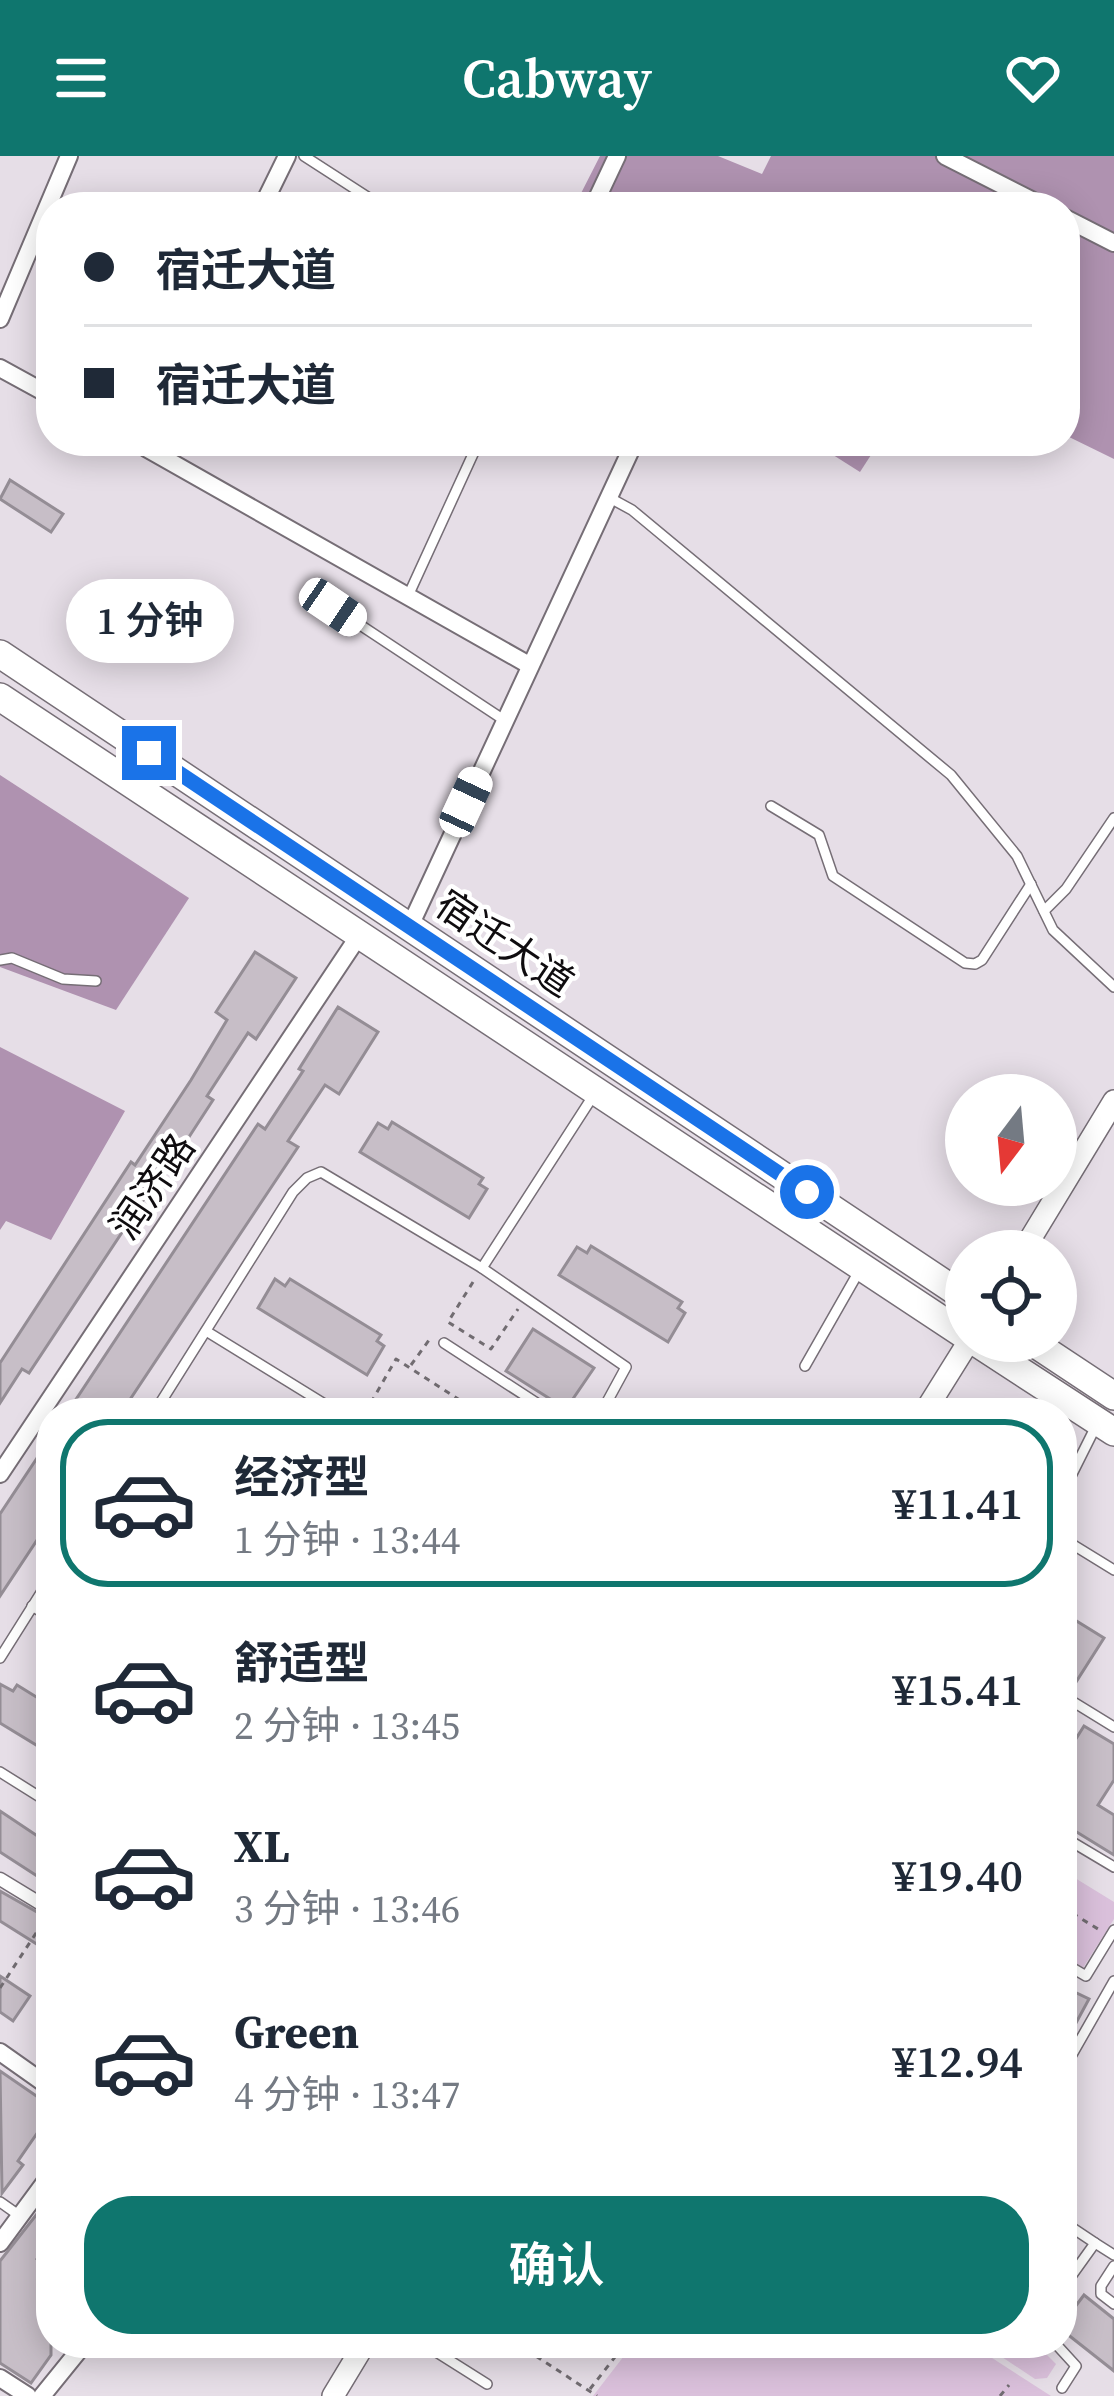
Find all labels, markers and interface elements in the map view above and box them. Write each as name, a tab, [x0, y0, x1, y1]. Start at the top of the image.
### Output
text: Cabway	[462, 41, 652, 115]
icon: menu	[48, 45, 114, 111]
icon: heart	[1000, 45, 1066, 111]
text: 宿迁大道	[156, 239, 336, 301]
text: 宿迁大道	[156, 354, 336, 416]
car	[293, 572, 373, 642]
callout: 1 分钟	[65, 579, 233, 663]
text: 1 分钟	[96, 594, 204, 647]
route end	[122, 726, 176, 780]
car	[434, 762, 498, 842]
street label: 宿迁大道	[425, 878, 584, 1009]
north arrow	[945, 1074, 1077, 1206]
map controls	[945, 1074, 1077, 1362]
street label: 润济路	[98, 1123, 207, 1250]
route start	[780, 1165, 834, 1219]
button: locate	[945, 1230, 1077, 1362]
text: 经济型	[234, 1446, 369, 1508]
icon: car	[90, 1449, 198, 1557]
text: ¥11.41	[892, 1472, 1023, 1534]
text: 1 分钟 · 13:44	[234, 1513, 460, 1566]
text: 舒适型	[234, 1632, 369, 1694]
icon: car	[90, 1635, 198, 1743]
text: ¥15.41	[892, 1658, 1023, 1720]
text: 2 分钟 · 13:45	[234, 1699, 460, 1752]
text: XL	[234, 1815, 290, 1877]
icon: car	[90, 1821, 198, 1929]
text: ¥19.40	[892, 1844, 1023, 1906]
text: 3 分钟 · 13:46	[234, 1882, 460, 1935]
text: Green	[234, 2001, 359, 2063]
icon: car	[90, 2007, 198, 2115]
text: ¥12.94	[892, 2030, 1023, 2092]
text: 4 分钟 · 13:47	[234, 2068, 460, 2121]
button: 确认	[84, 2196, 1029, 2334]

